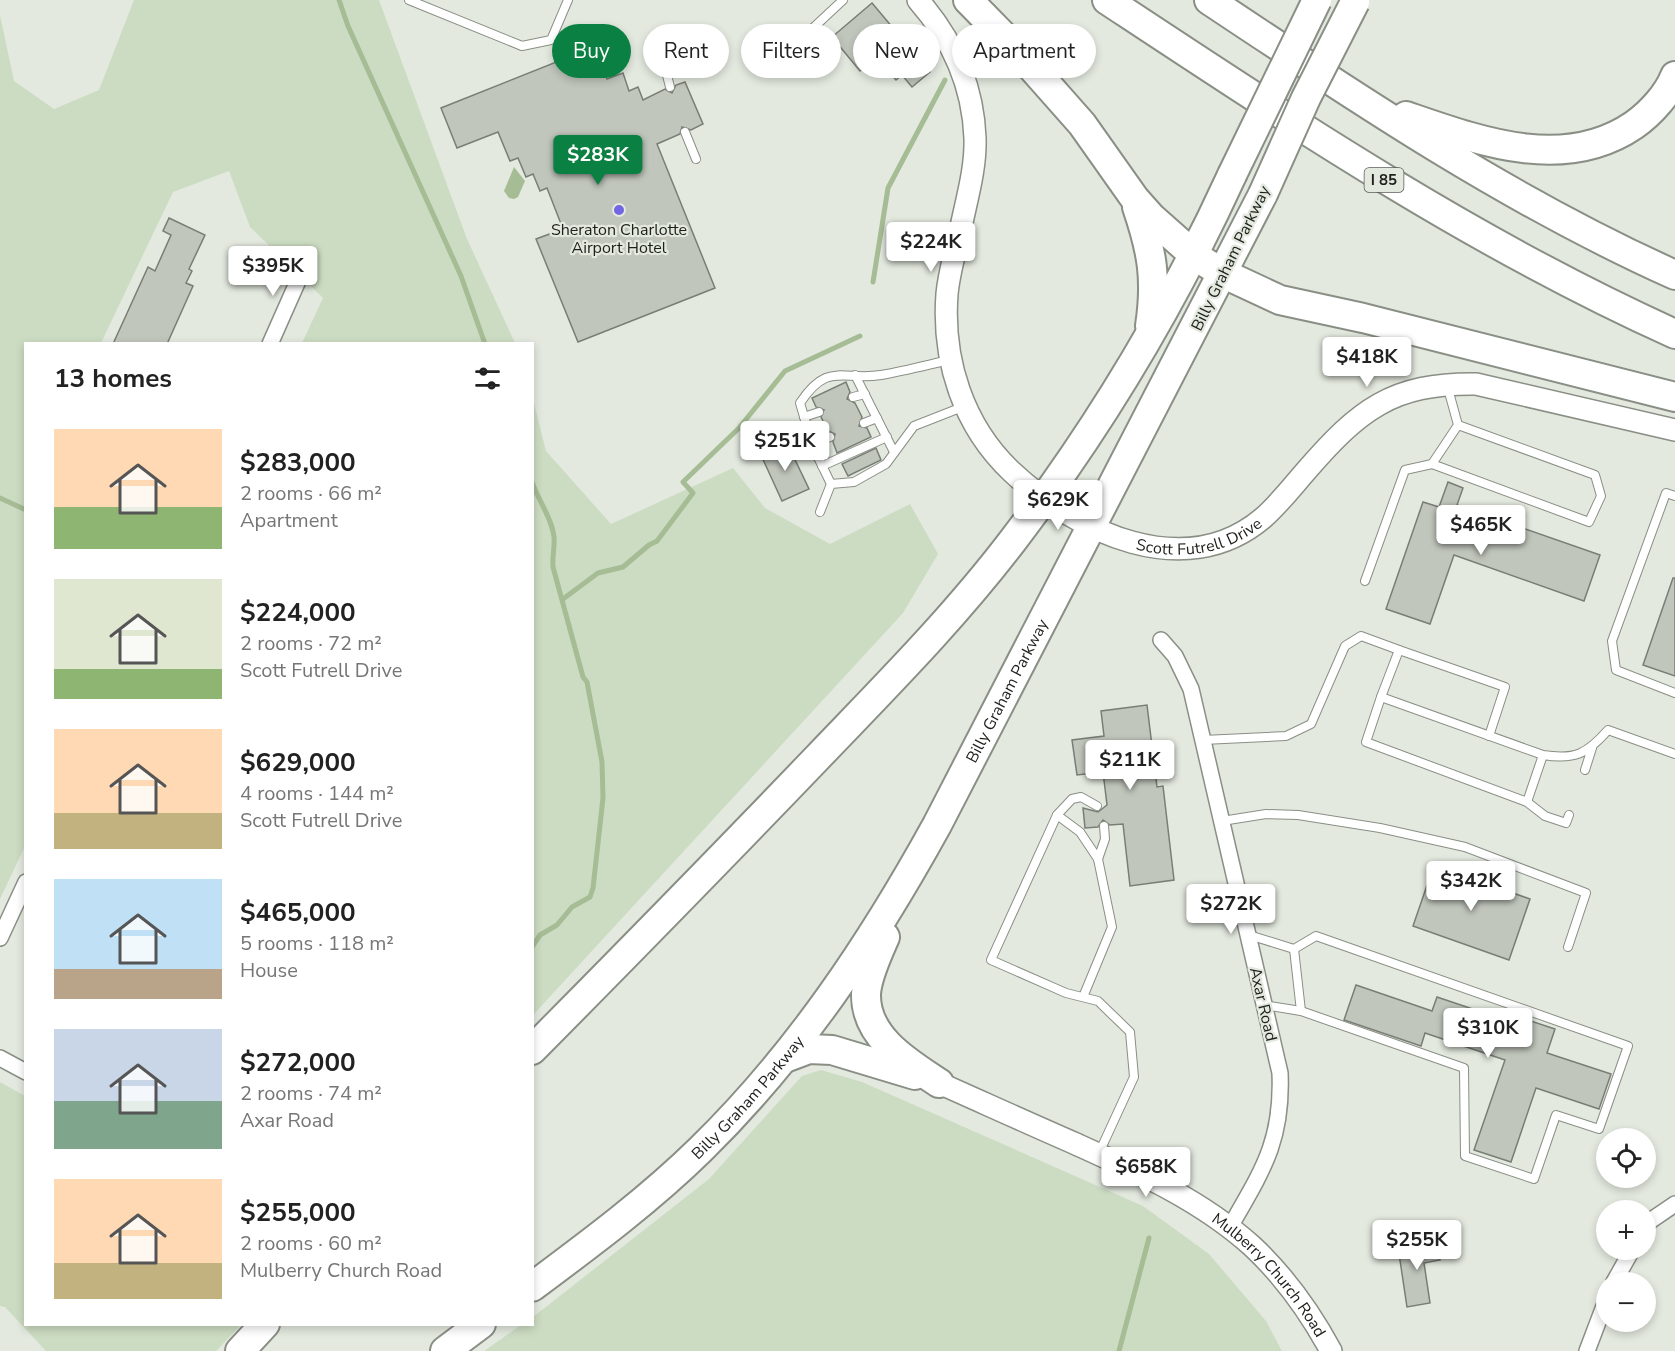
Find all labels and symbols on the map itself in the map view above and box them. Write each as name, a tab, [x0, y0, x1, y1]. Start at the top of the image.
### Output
pin: $283K	[556, 135, 640, 186]
road number: I 85	[1364, 168, 1404, 192]
street label: Billy Graham Parkway	[1186, 182, 1276, 335]
marker: Sheraton Charlotte Airport Hotel	[612, 203, 626, 217]
place label: Sheraton Charlotte Airport Hotel	[551, 219, 687, 259]
pin: $224K	[889, 222, 973, 273]
pin: $395K	[231, 246, 315, 297]
pin: $418K	[1325, 337, 1409, 388]
pin: $251K	[743, 421, 827, 472]
pin: $629K	[1016, 480, 1100, 531]
pin: $465K	[1439, 505, 1523, 556]
street label: Scott Futrell Drive	[1134, 513, 1267, 561]
street label: Billy Graham Parkway	[961, 615, 1054, 767]
pin: $211K	[1088, 740, 1172, 791]
pin: $342K	[1429, 861, 1513, 912]
pin: $272K	[1189, 884, 1273, 935]
street label: Axar Road	[1244, 965, 1282, 1043]
pin: $310K	[1446, 1008, 1530, 1059]
street label: Billy Graham Parkway	[687, 1031, 810, 1165]
pin: $658K	[1104, 1147, 1188, 1198]
street label: Mulberry Church Road	[1207, 1208, 1331, 1341]
pin: $255K	[1375, 1220, 1459, 1271]

